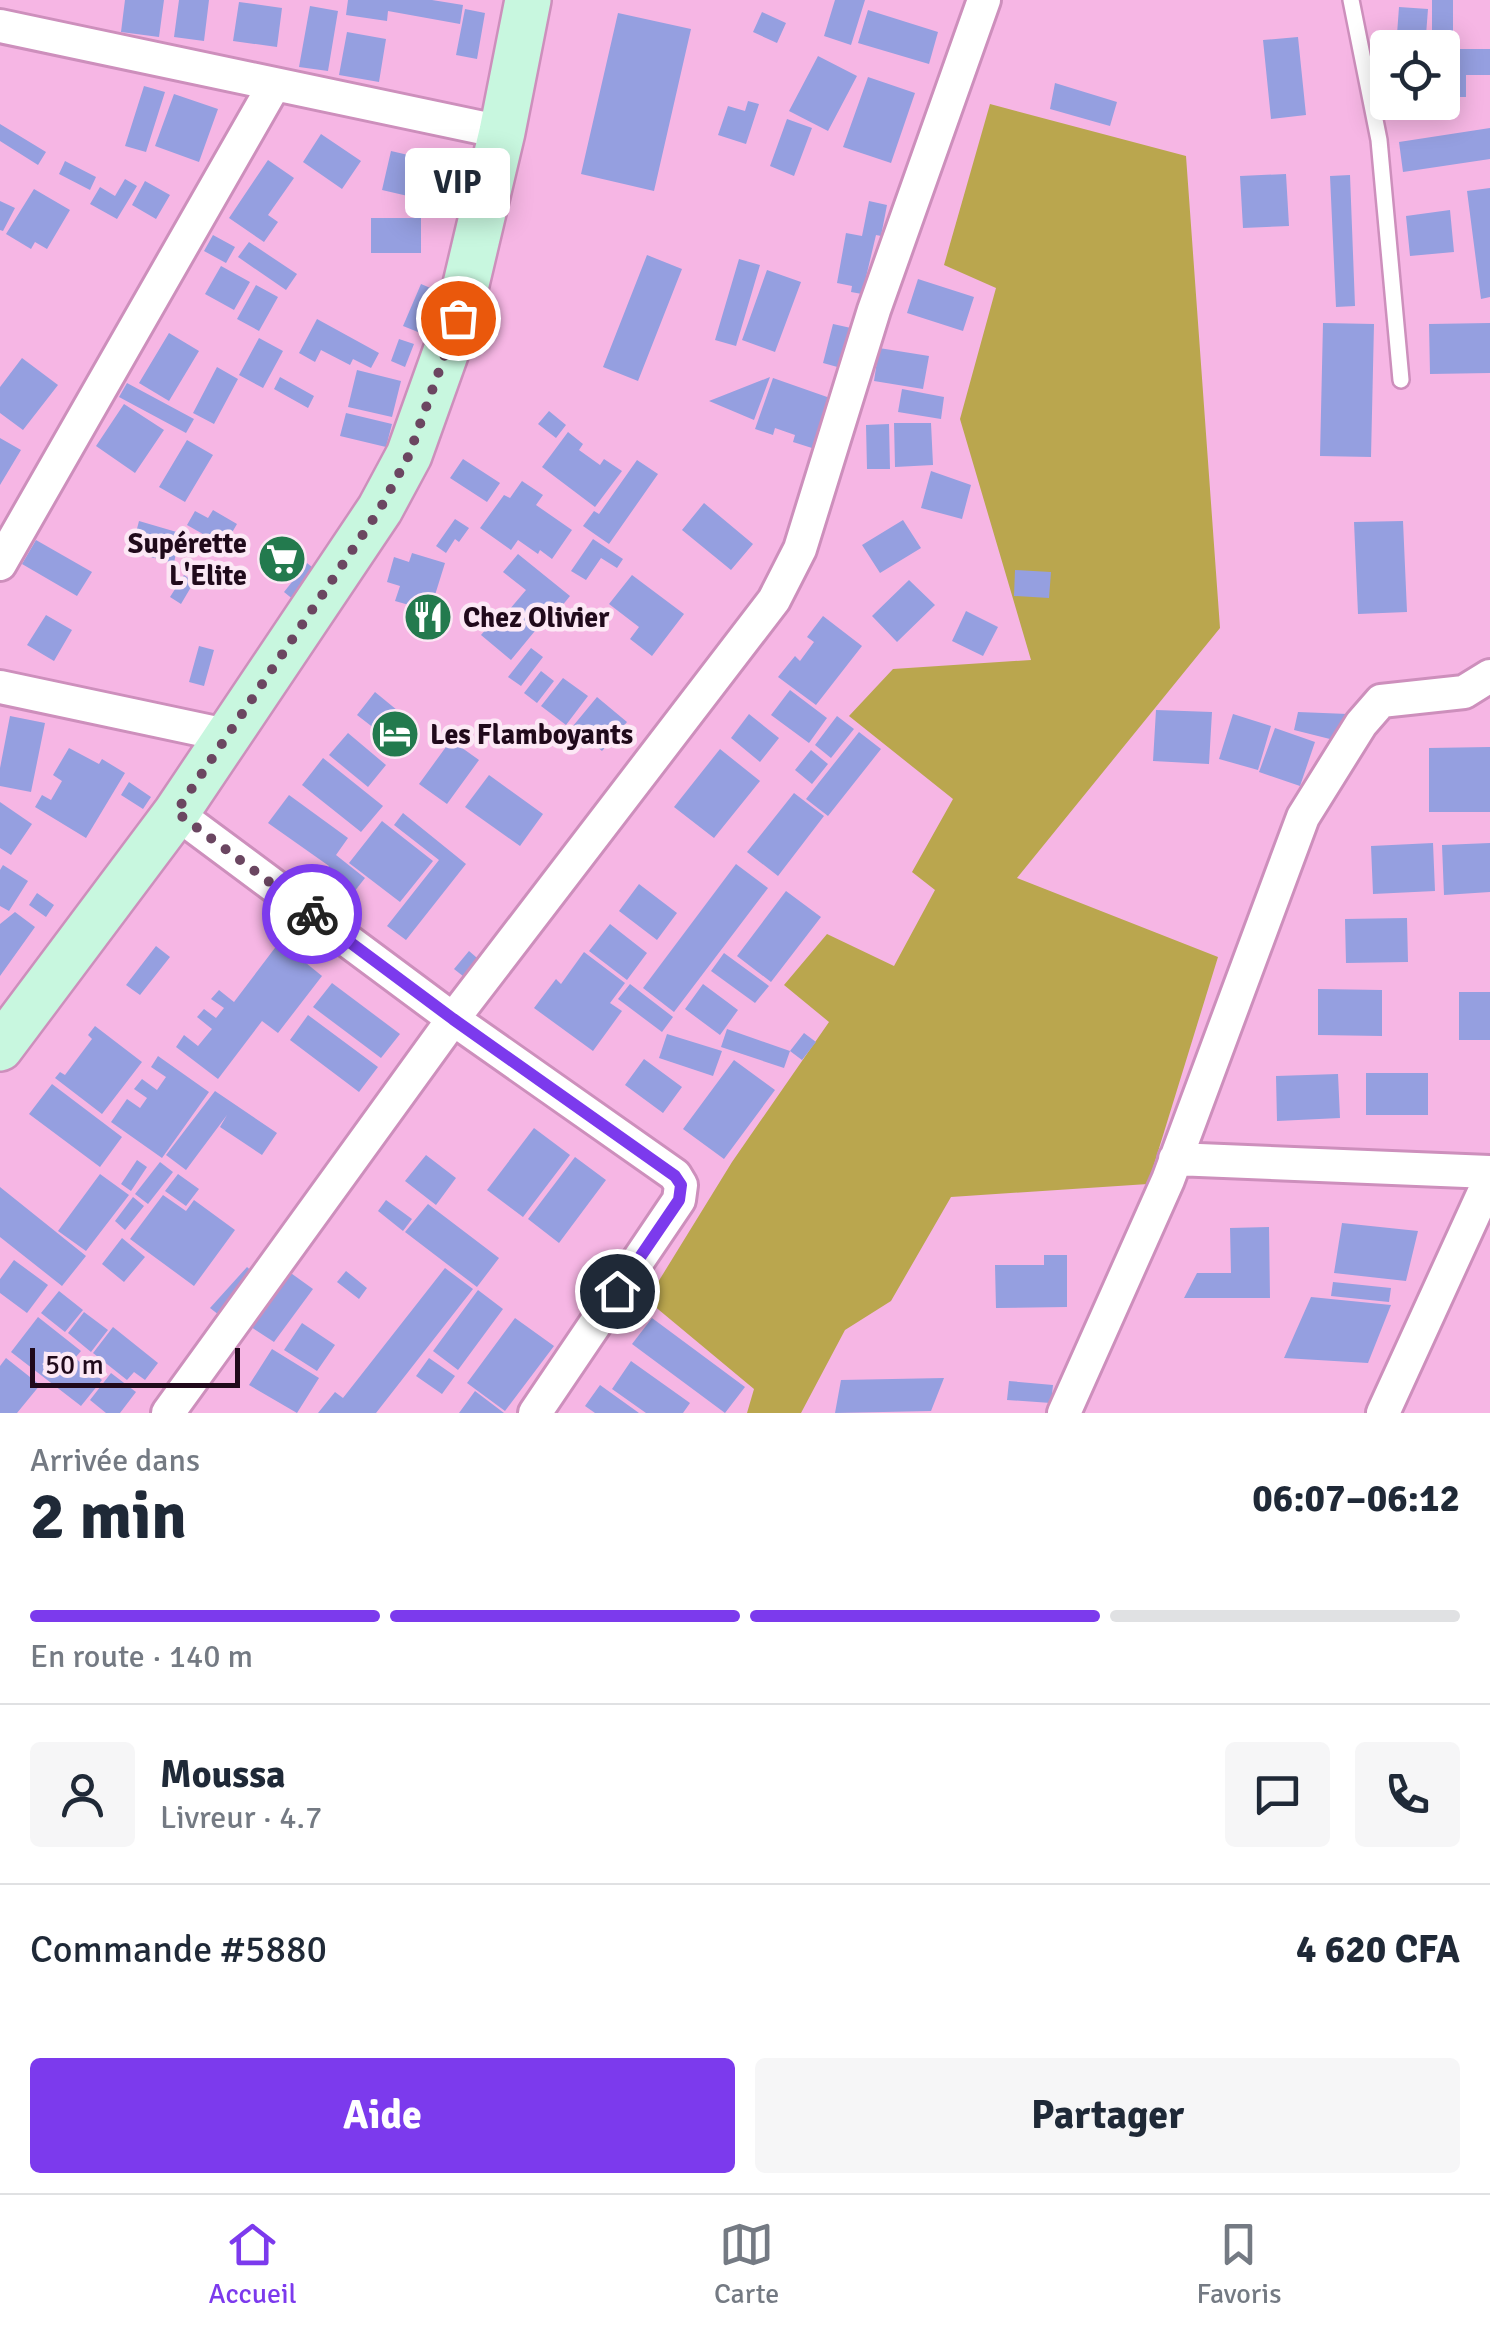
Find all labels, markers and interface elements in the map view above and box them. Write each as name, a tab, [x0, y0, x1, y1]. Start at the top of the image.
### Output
map controls	[1370, 30, 1460, 120]
button: locate	[1370, 30, 1460, 120]
callout: VIP	[406, 148, 510, 218]
text: VIP	[433, 163, 482, 202]
pin	[416, 276, 501, 361]
icon: bag	[431, 291, 486, 346]
place label: Supérette L'Elite	[128, 527, 247, 593]
supermarket icon: Supérette L'Elite	[256, 533, 308, 585]
restaurant icon: Chez Olivier	[402, 591, 454, 643]
place label: Chez Olivier	[463, 601, 610, 635]
hotel icon: Les Flamboyants	[369, 708, 421, 760]
place label: Les Flamboyants	[430, 718, 633, 752]
courier	[262, 864, 362, 964]
icon: bike	[285, 887, 340, 942]
pin	[575, 1249, 660, 1334]
icon: home	[590, 1264, 645, 1319]
scale bar	[30, 1343, 240, 1388]
text: 50 m	[45, 1348, 104, 1382]
text: Arrivée dans	[30, 1441, 200, 1480]
text: 06:07–06:12	[1252, 1475, 1460, 1522]
text: 2 min	[30, 1477, 187, 1557]
text: En route · 140 m	[30, 1637, 253, 1676]
button: person	[30, 1742, 135, 1847]
button: chat	[1225, 1742, 1330, 1847]
button: phone	[1355, 1742, 1460, 1847]
text: Moussa	[160, 1751, 286, 1798]
text: Livreur · 4.7	[160, 1798, 322, 1837]
text: Commande #5880	[30, 1926, 327, 1973]
text: 4 620 CFA	[1296, 1926, 1460, 1973]
button: Aide	[30, 2058, 735, 2173]
button: Partager	[755, 2058, 1460, 2173]
tab: Accueil	[209, 2217, 297, 2311]
tab: Carte	[714, 2217, 779, 2311]
tab: Favoris	[1196, 2217, 1281, 2311]

